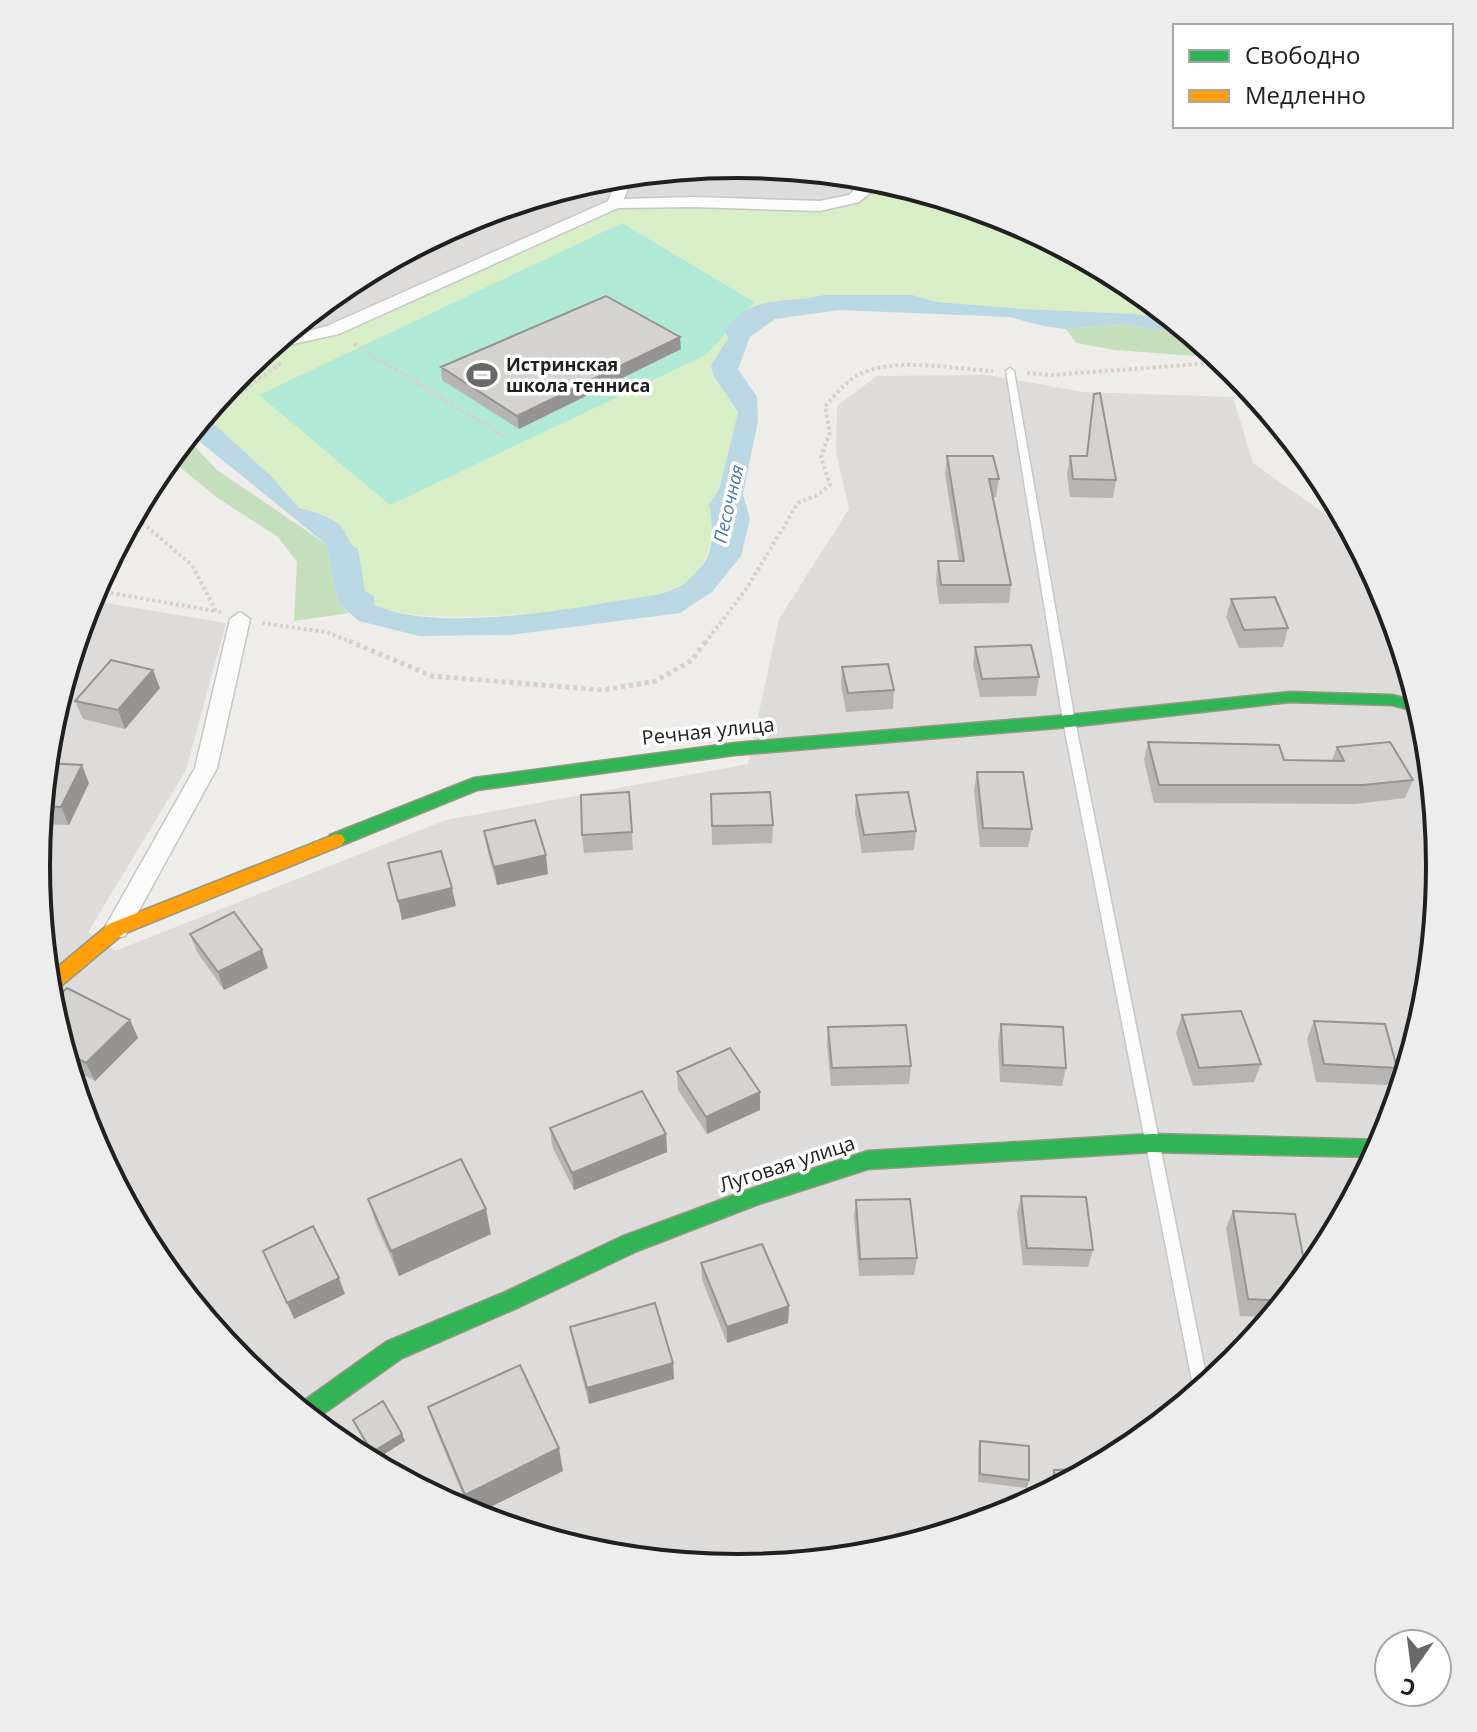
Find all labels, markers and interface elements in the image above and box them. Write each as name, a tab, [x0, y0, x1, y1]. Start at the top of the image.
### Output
legend	[1173, 24, 1453, 128]
text: Свободно	[1245, 38, 1360, 71]
text: Медленно	[1245, 78, 1366, 111]
place label: Истринская школа тенниса	[506, 352, 650, 397]
sports icon: Истринская школа тенниса	[465, 358, 499, 392]
water label: Песочная	[707, 462, 749, 545]
street label: Речная улица	[640, 710, 776, 751]
street label: Луговая улица	[715, 1129, 858, 1198]
north arrow	[1373, 1628, 1453, 1708]
text: С	[1397, 1672, 1418, 1705]

